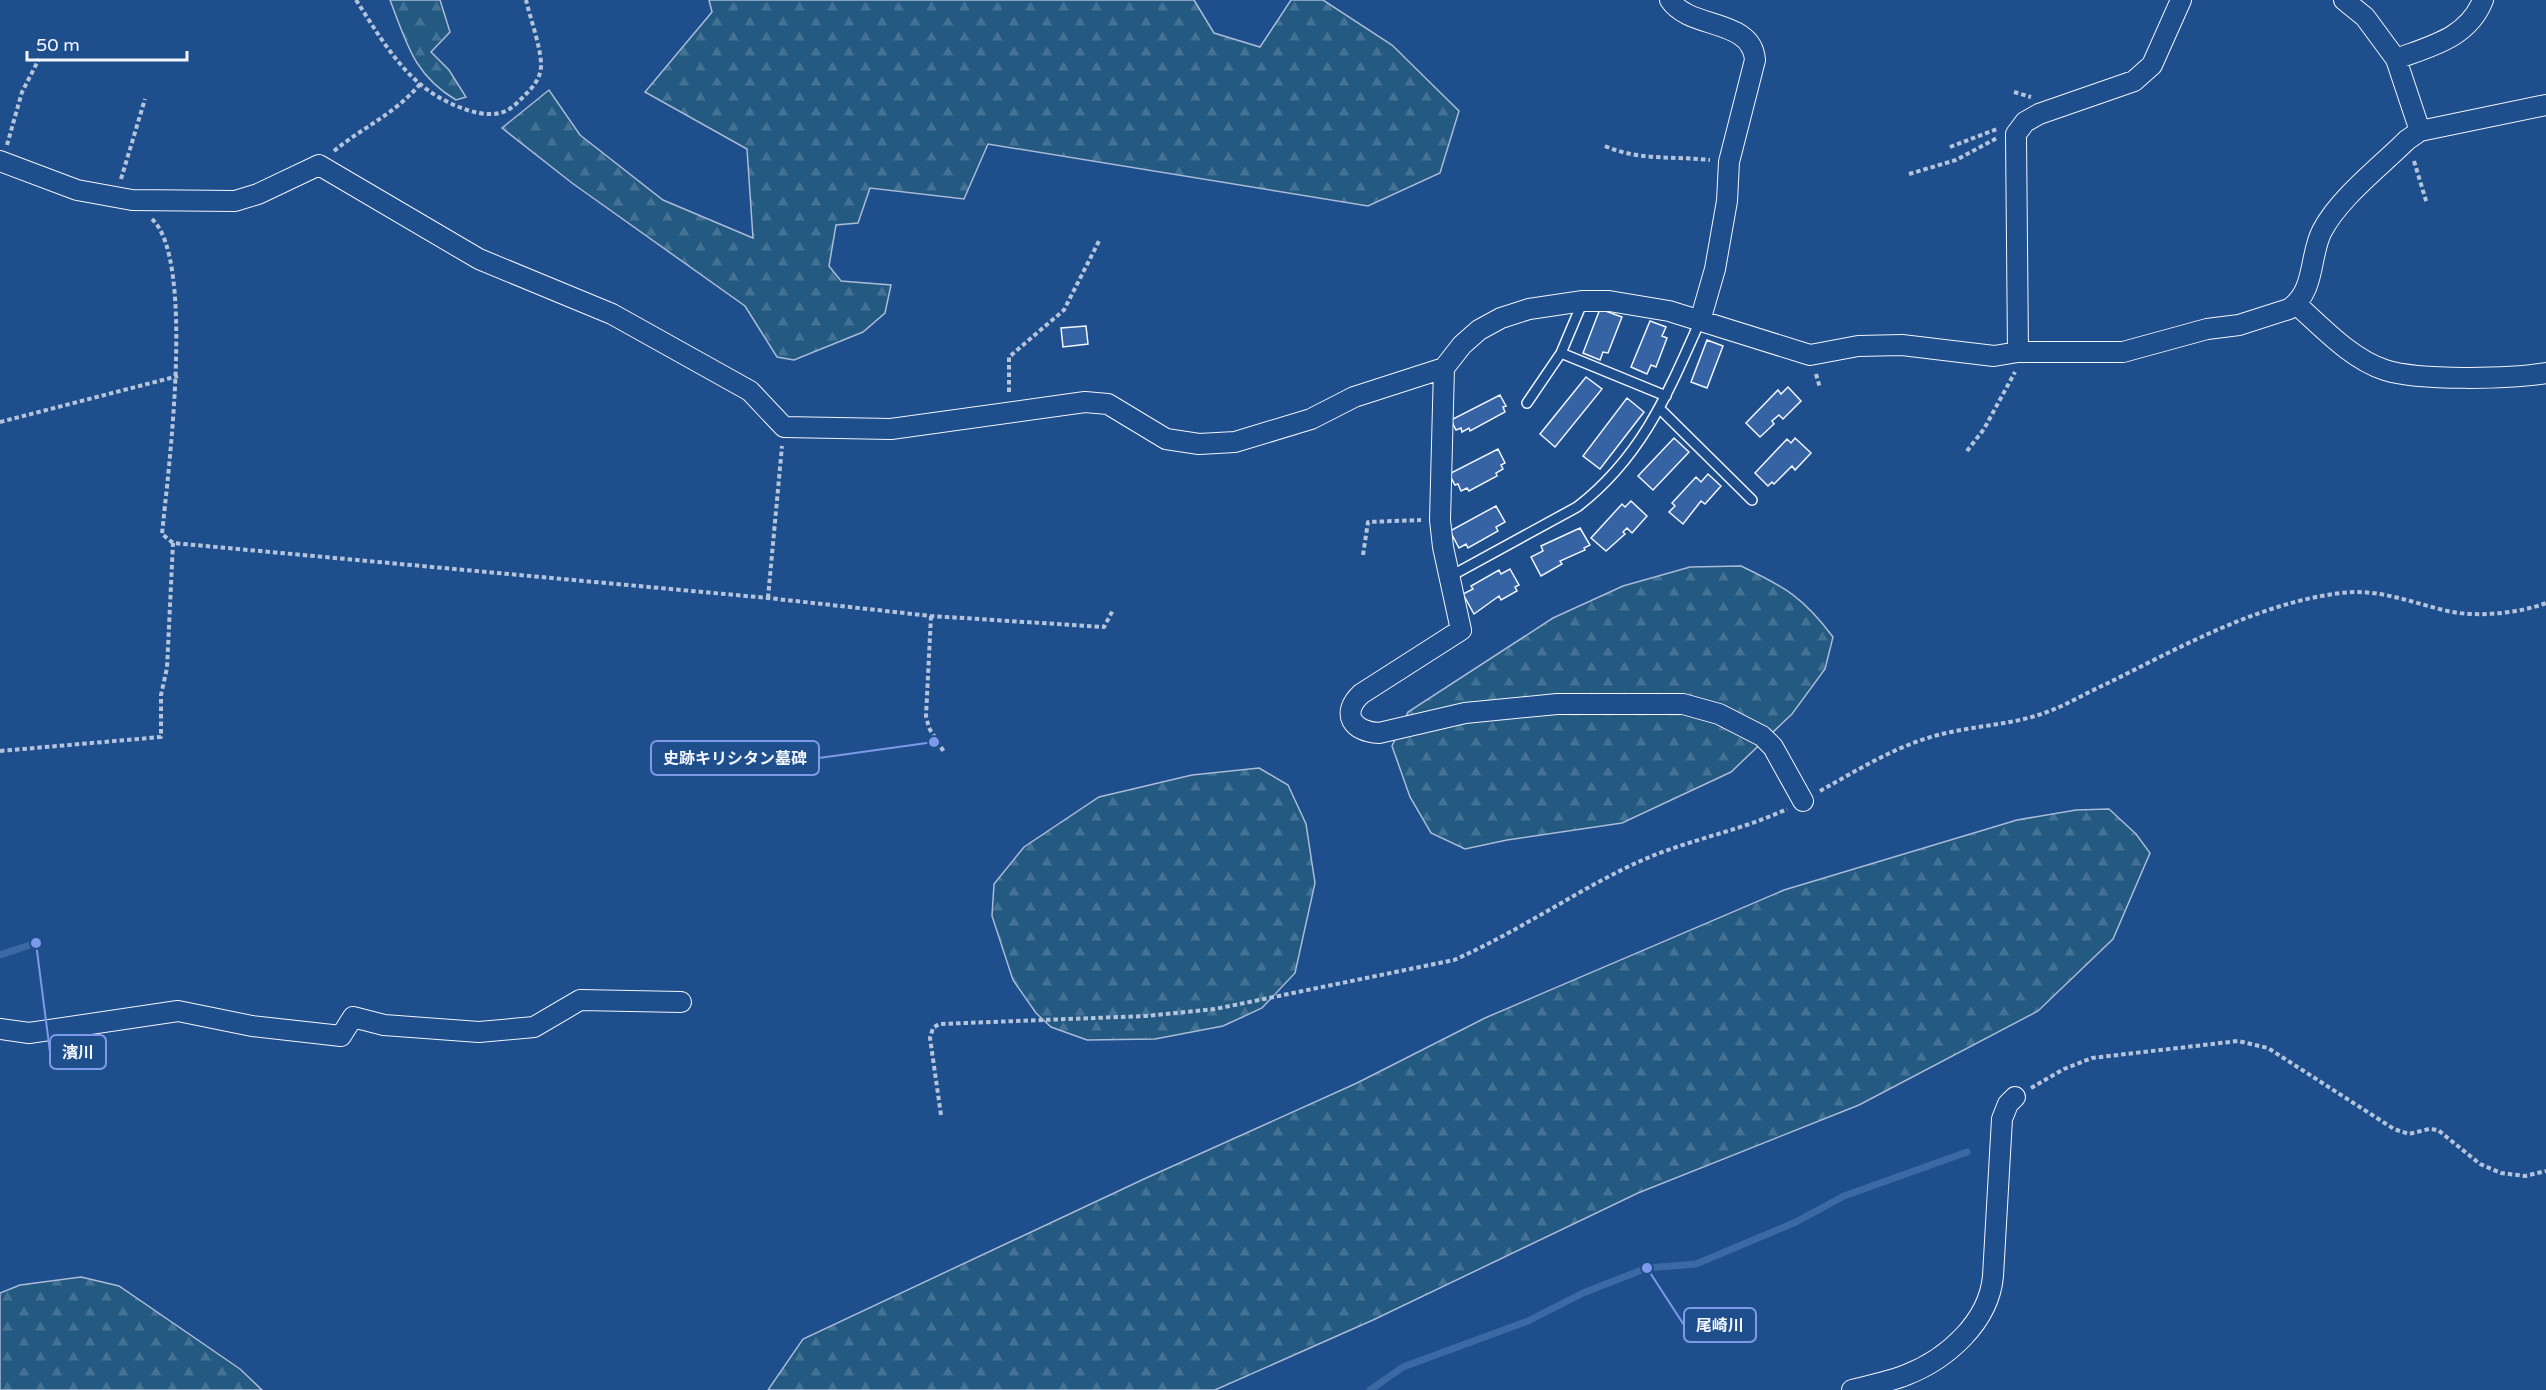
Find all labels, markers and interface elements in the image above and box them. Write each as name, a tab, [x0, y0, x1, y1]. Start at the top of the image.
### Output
scale bar	[27, 24, 188, 62]
text: 50 m	[36, 34, 80, 56]
callout: 史跡キリシタン墓碑	[651, 741, 819, 775]
text: 史跡キリシタン墓碑	[663, 749, 807, 769]
callout: 濱川	[50, 1035, 106, 1069]
text: 濱川	[62, 1043, 94, 1063]
callout: 尾崎川	[1684, 1308, 1756, 1342]
text: 尾崎川	[1696, 1316, 1744, 1336]

